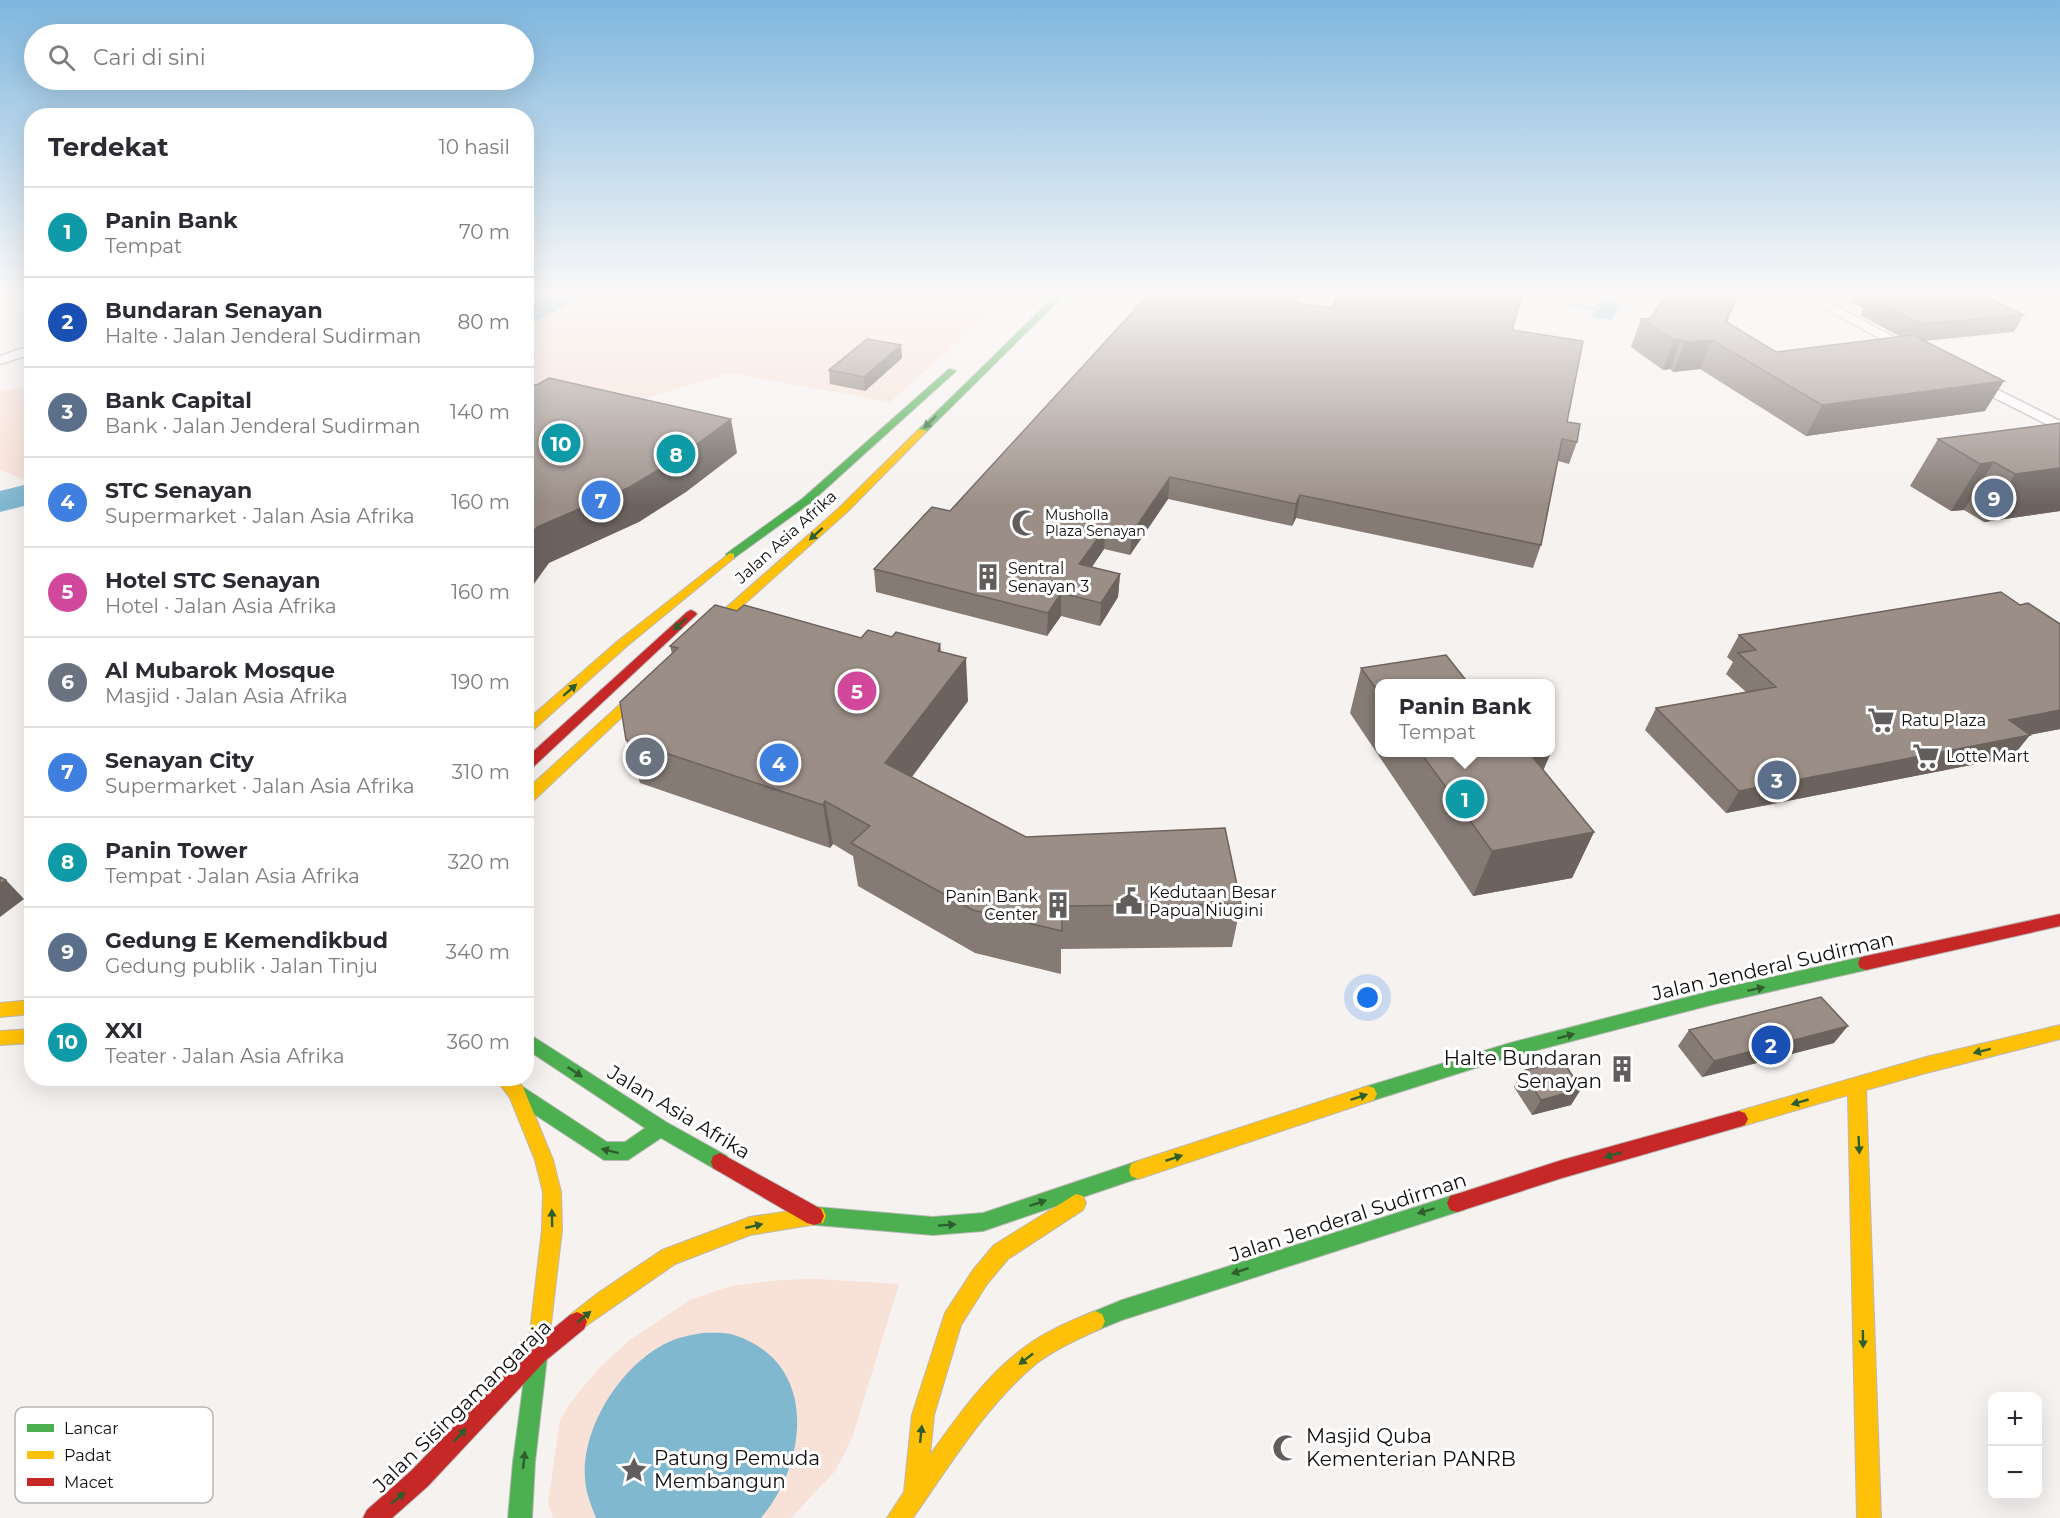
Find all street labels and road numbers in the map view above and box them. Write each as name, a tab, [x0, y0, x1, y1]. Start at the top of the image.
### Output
street label: Jalan Asia Afrika	[731, 487, 841, 588]
street label: Jalan Jenderal Sudirman	[1649, 926, 1896, 1006]
street label: Jalan Asia Afrika	[602, 1059, 755, 1164]
street label: Jalan Jenderal Sudirman	[1226, 1167, 1470, 1267]
street label: Jalan Sisingamangaraja	[367, 1315, 556, 1498]

